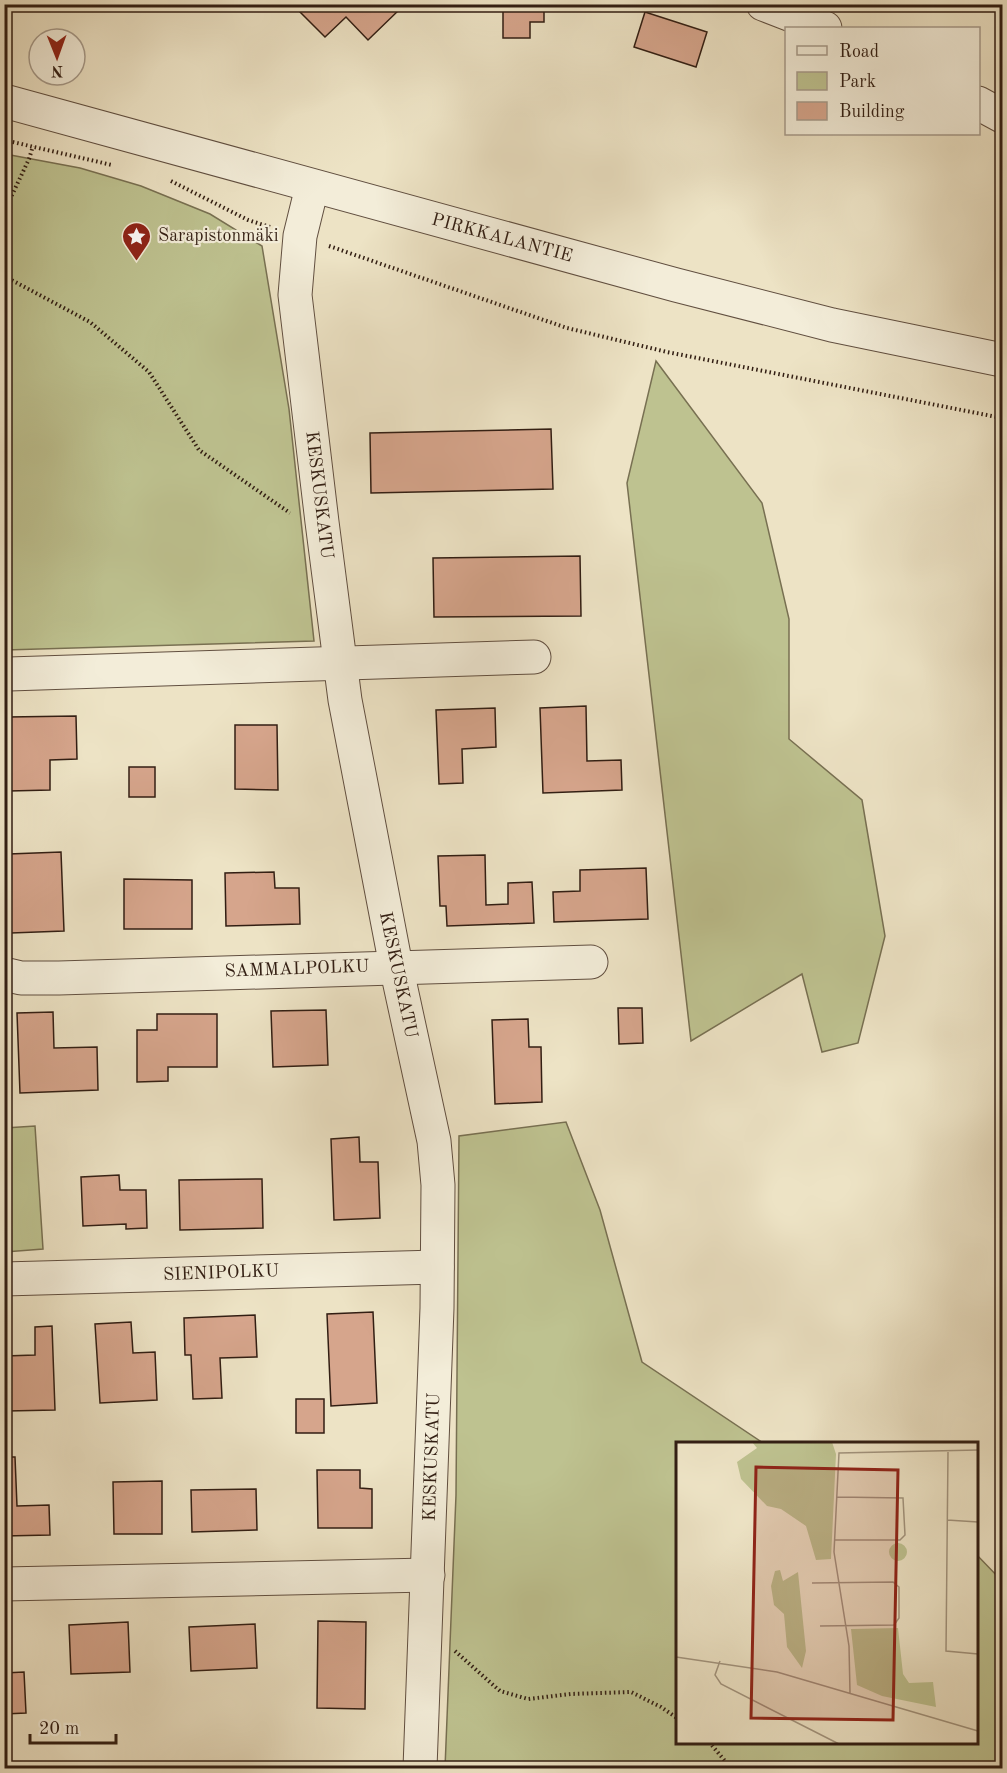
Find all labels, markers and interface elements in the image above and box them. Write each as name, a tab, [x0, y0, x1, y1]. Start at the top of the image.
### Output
north arrow	[27, 27, 87, 87]
legend	[785, 27, 980, 135]
text: Road	[839, 43, 879, 61]
text: N	[50, 62, 63, 78]
text: Park	[839, 73, 876, 91]
text: Building	[839, 103, 905, 121]
street label: PIRKKALANTIE	[430, 211, 574, 265]
place icon: Sarapistonmäki	[121, 220, 153, 262]
place label: Sarapistonmäki	[158, 227, 279, 245]
street label: KESKUSKATU	[302, 430, 336, 560]
street label: KESKUSKATU	[376, 910, 420, 1040]
street label: SAMMALPOLKU	[224, 957, 370, 981]
street label: SIENIPOLKU	[163, 1262, 279, 1284]
street label: KESKUSKATU	[421, 1392, 443, 1522]
inset map	[676, 1442, 977, 1743]
scale bar	[30, 1707, 116, 1745]
text: 20 m	[39, 1720, 79, 1738]

